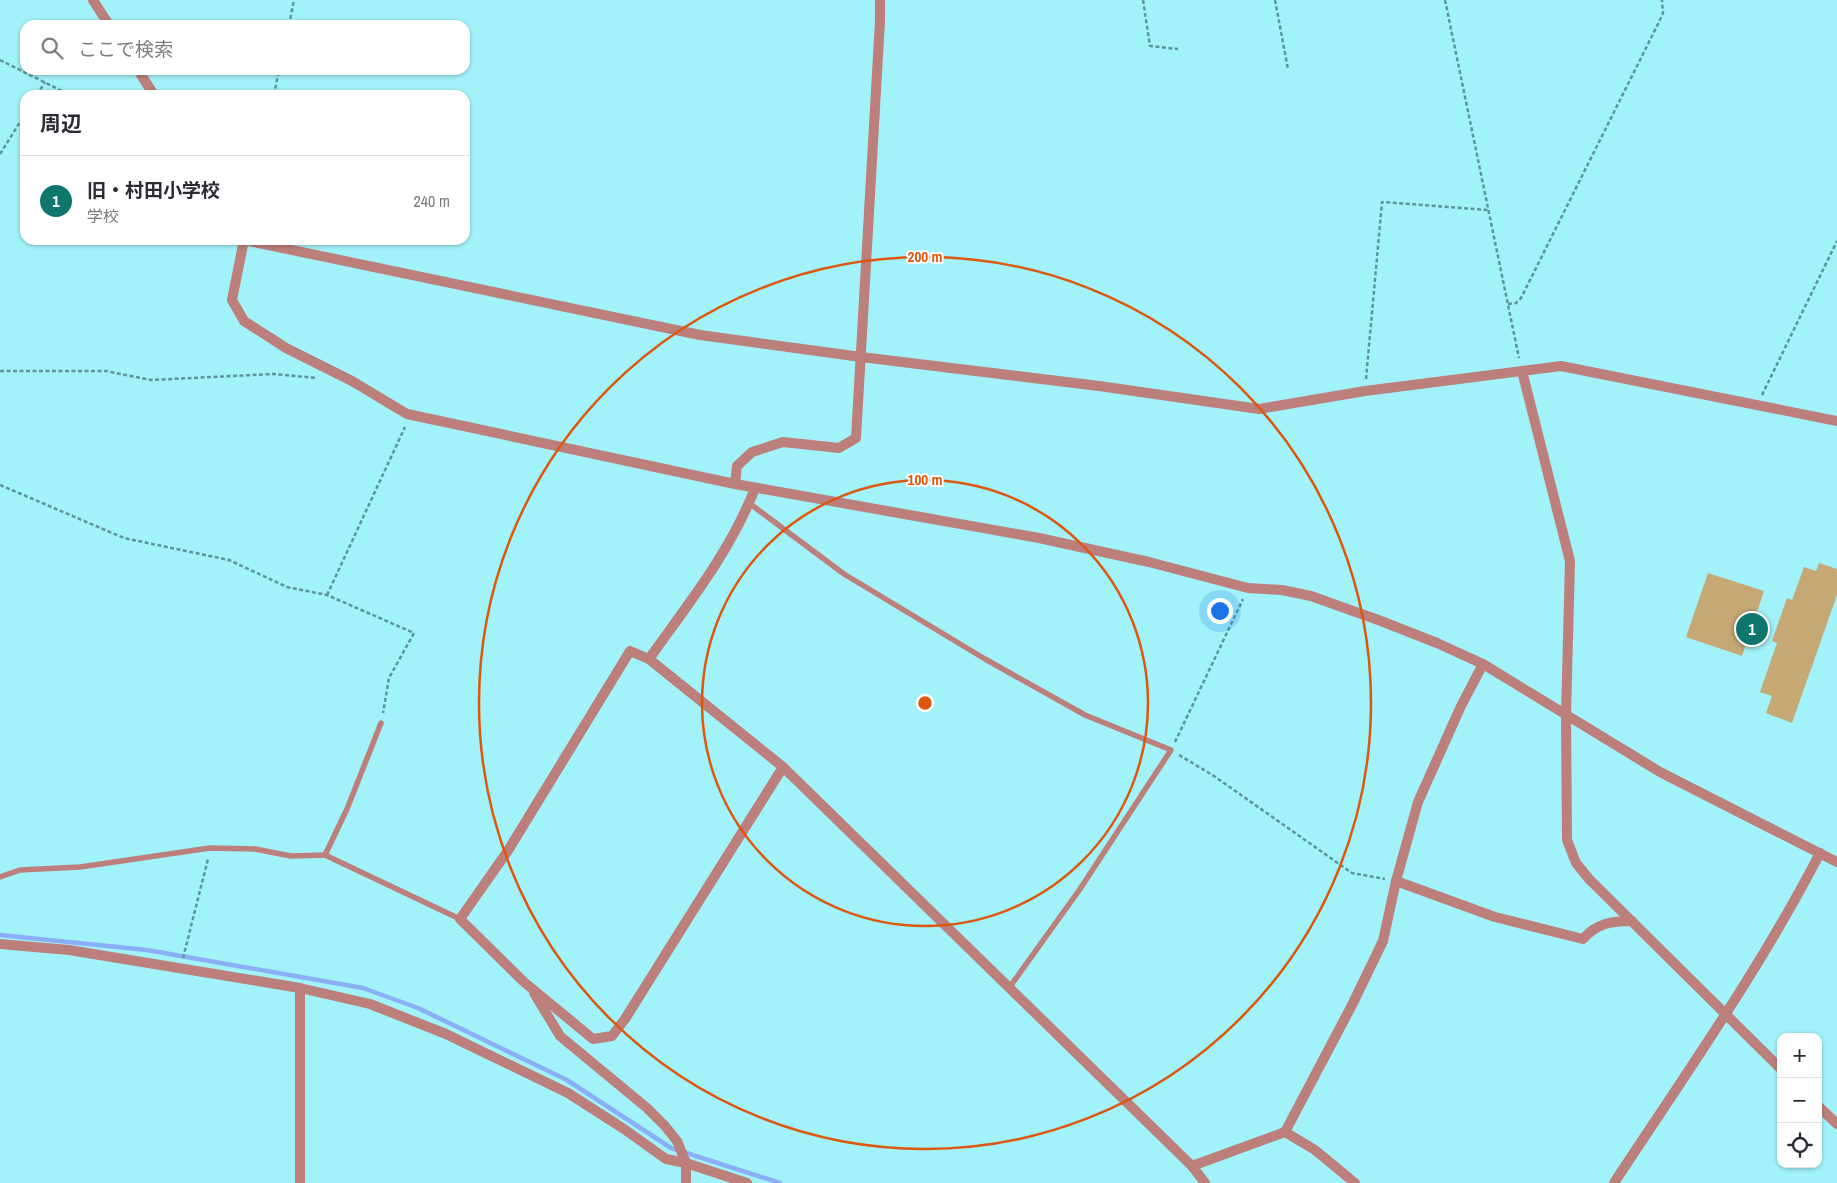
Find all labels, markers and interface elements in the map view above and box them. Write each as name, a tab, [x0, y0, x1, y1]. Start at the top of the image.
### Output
search box	[20, 20, 470, 75]
icon: search	[38, 34, 66, 62]
text: ここで検索	[78, 36, 173, 62]
text: 周辺	[40, 109, 82, 138]
text: 旧・村田小学校	[87, 177, 220, 203]
text: 1	[52, 190, 60, 212]
text: 240 m	[414, 190, 450, 212]
text: 学校	[87, 205, 119, 227]
text: 200 m	[908, 246, 942, 267]
text: 100 m	[908, 469, 942, 490]
your location	[1207, 598, 1233, 624]
pin: 1	[1736, 610, 1768, 648]
centre of rings	[916, 694, 934, 712]
map controls	[1777, 1033, 1822, 1168]
button: +	[1777, 1033, 1822, 1078]
button: −	[1777, 1078, 1822, 1123]
button: locate	[1777, 1123, 1822, 1168]

